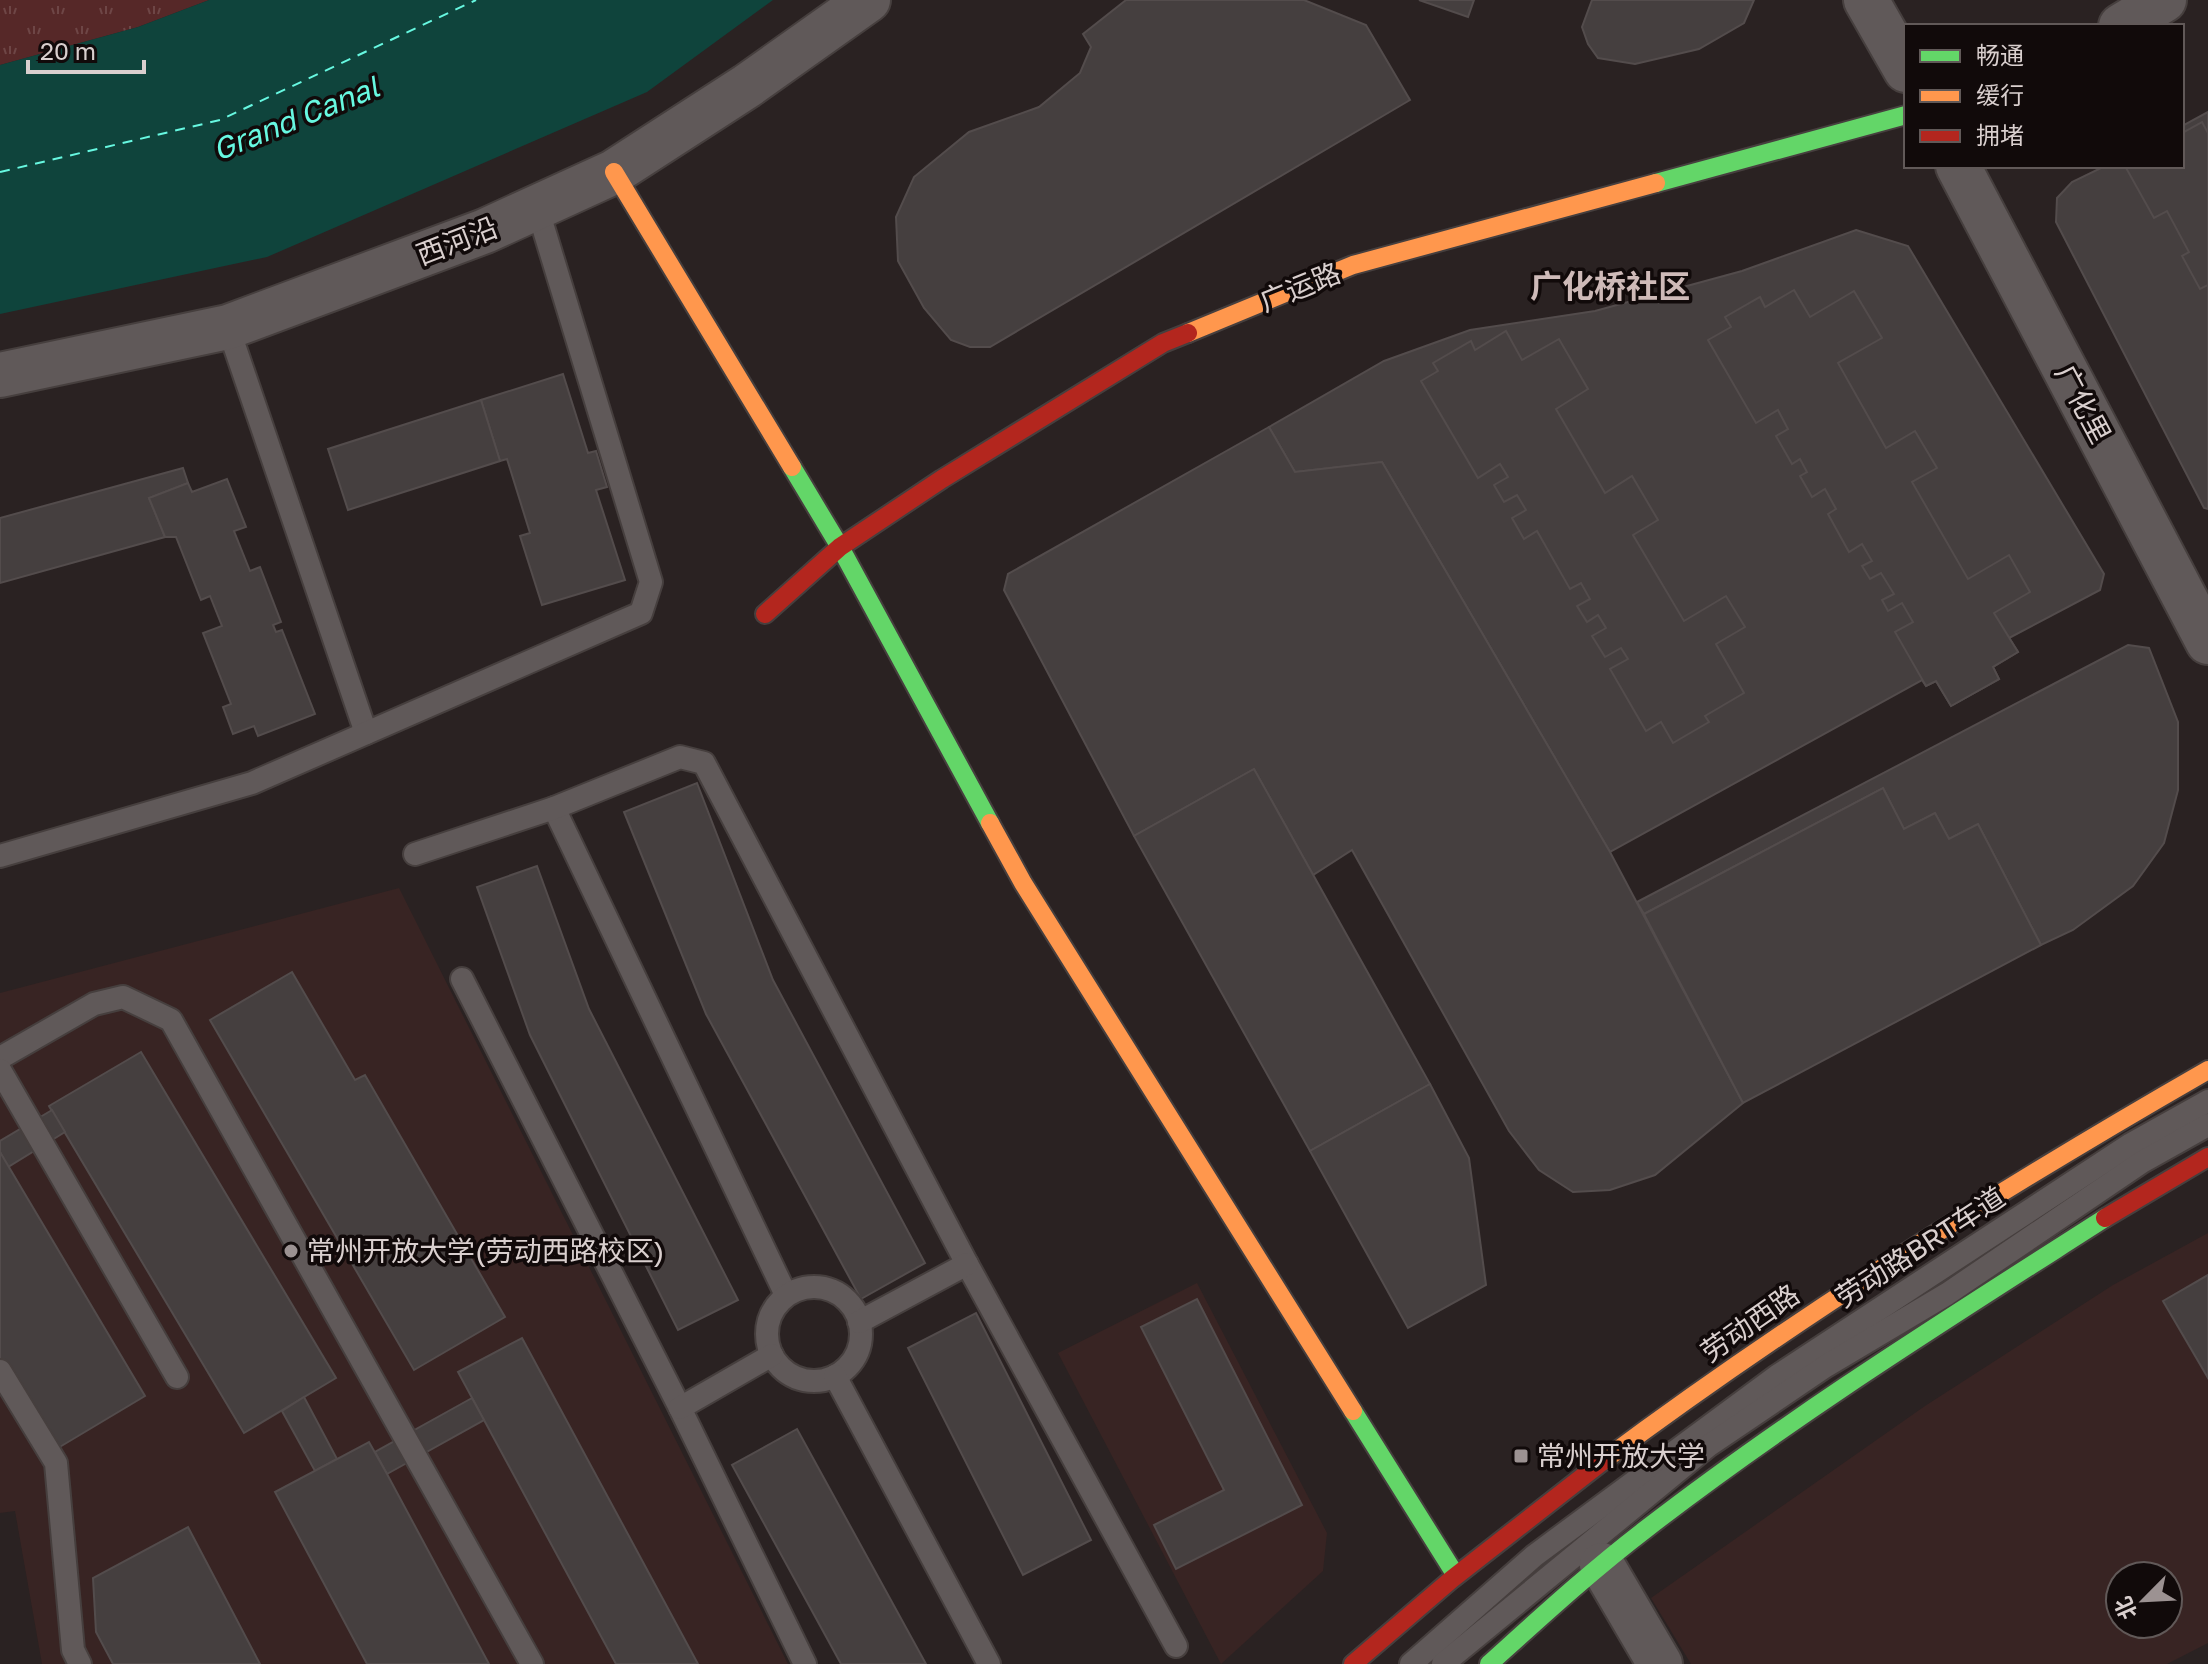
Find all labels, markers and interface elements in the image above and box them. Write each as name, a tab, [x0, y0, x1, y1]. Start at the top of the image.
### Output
scale bar	[28, 24, 144, 74]
legend	[1904, 24, 2184, 168]
text: 20 m	[40, 36, 96, 65]
text: 畅通	[1976, 40, 2024, 69]
water label: Grand Canal	[207, 68, 385, 168]
text: 缓行	[1976, 80, 2024, 109]
text: 拥堵	[1976, 120, 2024, 149]
street label: 西河沿	[412, 210, 502, 271]
street label: 广运路	[1255, 256, 1345, 318]
district label: 广化桥社区	[1530, 267, 1690, 305]
street label: 广化里	[2049, 359, 2118, 449]
street label: 劳动路BRT车道	[1829, 1180, 2010, 1313]
place label: 常州开放大学(劳动西路校区)	[307, 1234, 664, 1267]
marker: 常州开放大学(劳动西路校区)	[282, 1242, 300, 1260]
street label: 劳动西路	[1694, 1277, 1805, 1368]
place label: 常州开放大学	[1537, 1439, 1705, 1472]
marker: 常州开放大学	[1512, 1447, 1530, 1465]
north arrow	[2104, 1560, 2184, 1640]
text: 北	[2108, 1593, 2142, 1624]

